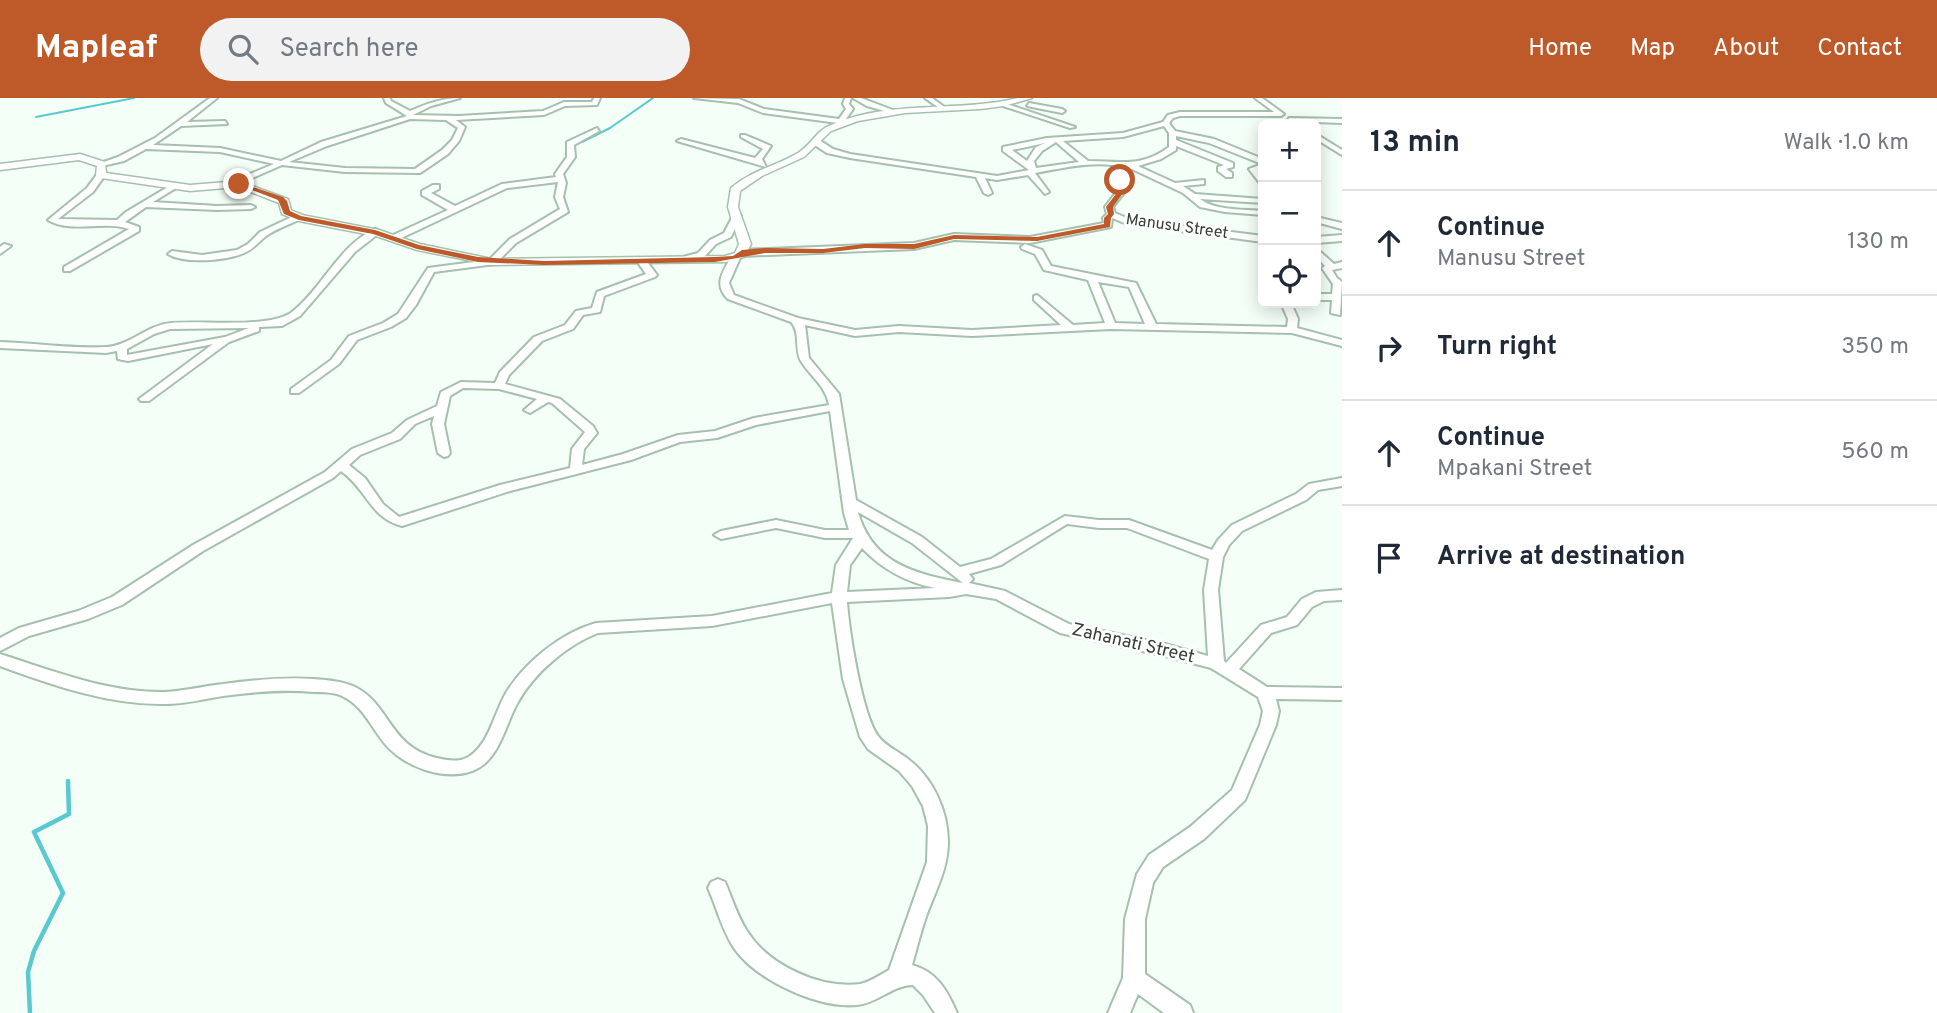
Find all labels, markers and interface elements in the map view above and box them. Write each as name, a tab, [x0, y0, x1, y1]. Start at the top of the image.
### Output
search box	[200, 18, 690, 81]
text: Mapleaf	[35, 28, 158, 70]
icon: search	[224, 30, 262, 68]
text: Search here	[280, 33, 418, 66]
text: Home	[1528, 34, 1592, 64]
text: Map	[1630, 34, 1675, 64]
text: About	[1713, 34, 1779, 64]
text: Contact	[1817, 34, 1902, 64]
map controls	[1258, 119, 1321, 308]
button: +	[1258, 119, 1321, 182]
text: 13 min	[1370, 125, 1460, 162]
text: Walk · 1.0 km	[1783, 129, 1909, 158]
route start	[1104, 164, 1135, 195]
route end	[223, 168, 254, 199]
button: −	[1258, 182, 1321, 245]
street label: Manusu Street	[1125, 210, 1229, 244]
text: Continue	[1437, 212, 1545, 245]
icon: ahead	[1370, 224, 1408, 262]
text: 130 m	[1847, 228, 1909, 257]
button: locate	[1258, 245, 1321, 308]
text: Manusu Street	[1437, 245, 1585, 274]
icon: right	[1370, 329, 1408, 367]
text: Turn right	[1437, 331, 1557, 364]
text: 350 m	[1841, 333, 1909, 362]
text: Continue	[1437, 422, 1545, 455]
icon: ahead	[1370, 434, 1408, 472]
text: 560 m	[1841, 438, 1909, 467]
text: Mpakani Street	[1437, 455, 1592, 484]
icon: arrive	[1370, 539, 1408, 577]
text: Arrive at destination	[1437, 541, 1685, 574]
street label: Zahanati Street	[1069, 619, 1197, 669]

